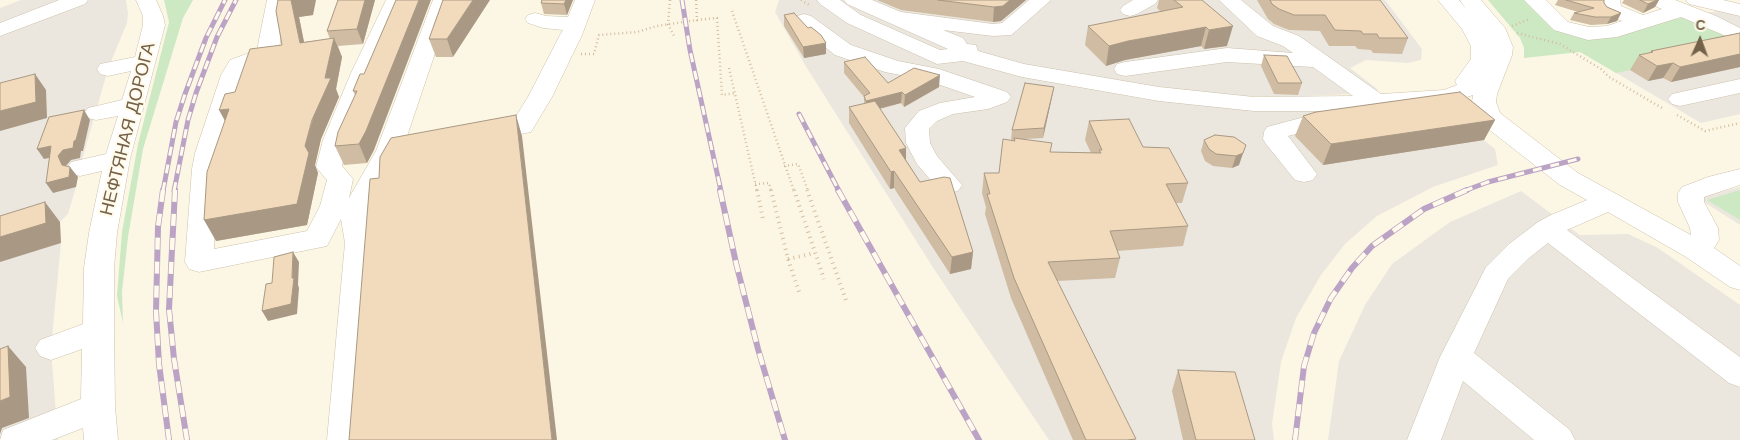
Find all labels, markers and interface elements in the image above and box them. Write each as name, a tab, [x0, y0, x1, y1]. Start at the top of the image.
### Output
north arrow	[1675, 15, 1725, 65]
text: С	[1695, 17, 1706, 33]
street label: НЕФТЯНАЯ ДОРОГА	[96, 40, 160, 218]

